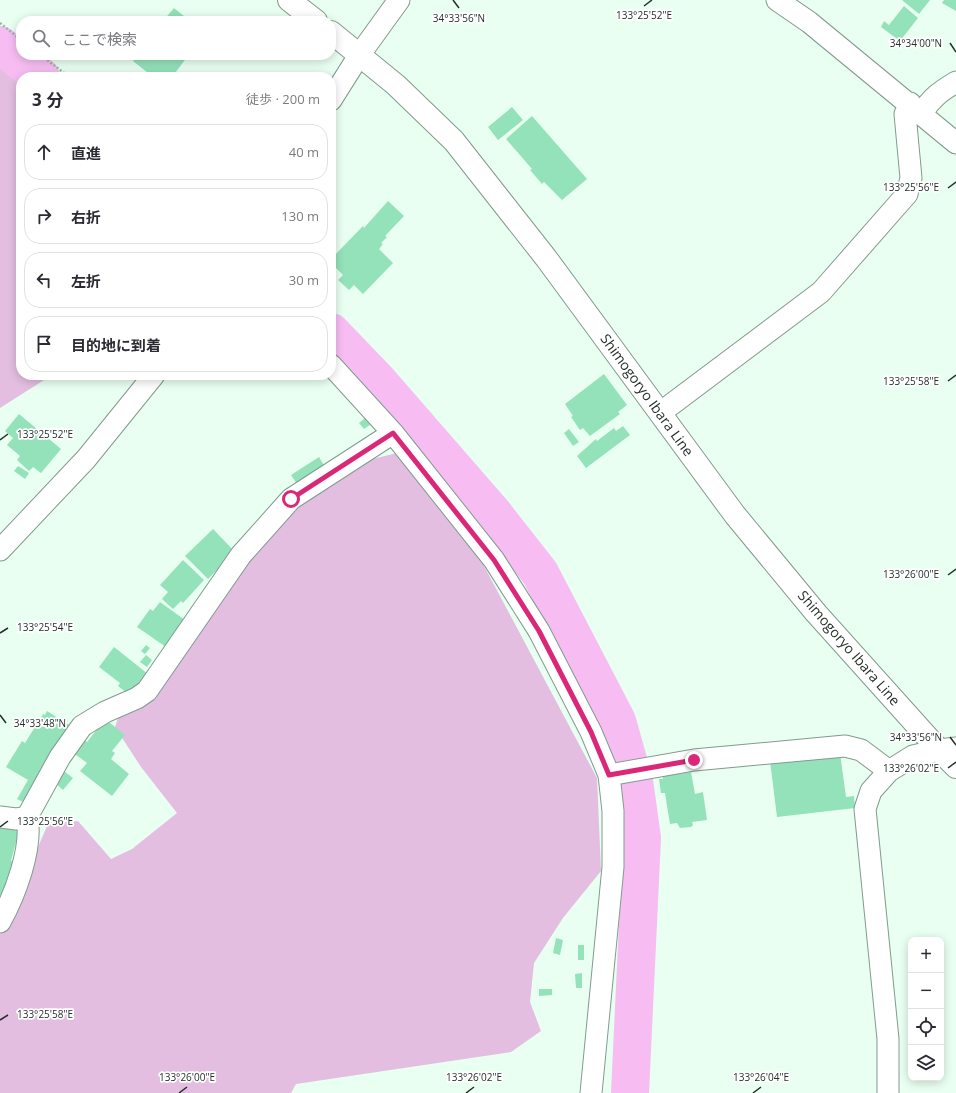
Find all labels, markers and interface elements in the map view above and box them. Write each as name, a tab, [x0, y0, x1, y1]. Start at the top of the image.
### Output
text: 133°25'52"E	[616, 8, 672, 22]
text: 34°33'56"N	[433, 11, 485, 25]
search box	[16, 16, 336, 60]
icon: search	[30, 27, 52, 49]
text: ここで検索	[62, 29, 137, 49]
text: 34°34'00"N	[890, 36, 942, 50]
text: 3 分	[32, 88, 63, 111]
text: 徒歩 · 200 m	[246, 90, 320, 108]
icon: ahead	[33, 141, 55, 163]
text: 直進	[71, 143, 101, 163]
text: 40 m	[289, 143, 319, 161]
text: 133°25'56"E	[883, 180, 939, 194]
icon: right	[33, 205, 55, 227]
text: 右折	[71, 207, 101, 227]
text: 130 m	[281, 207, 319, 225]
icon: left	[33, 269, 55, 291]
text: 左折	[71, 271, 101, 291]
text: 30 m	[289, 271, 319, 289]
street label: Shimogoryo Ibara Line	[597, 330, 698, 460]
icon: arrive	[33, 333, 55, 355]
text: 目的地に到着	[71, 335, 161, 355]
text: 133°25'58"E	[883, 374, 939, 388]
text: 133°25'52"E	[17, 427, 73, 441]
route start	[282, 490, 300, 508]
text: 133°26'00"E	[883, 567, 939, 581]
street label: Shimogoryo Ibara Line	[794, 586, 905, 709]
text: 133°25'54"E	[17, 620, 73, 634]
text: 34°33'48"N	[14, 716, 66, 730]
text: 34°33'56"N	[890, 730, 942, 744]
route end	[685, 751, 703, 769]
text: 133°26'02"E	[883, 761, 939, 775]
text: 133°25'56"E	[17, 814, 73, 828]
map controls	[908, 937, 944, 1081]
button: +	[908, 937, 944, 973]
button: −	[908, 973, 944, 1009]
text: 133°25'58"E	[17, 1007, 73, 1021]
button: locate	[908, 1009, 944, 1045]
button: layers	[908, 1045, 944, 1081]
text: 133°26'00"E	[159, 1070, 215, 1084]
text: 133°26'02"E	[446, 1070, 502, 1084]
text: 133°26'04"E	[733, 1070, 789, 1084]

